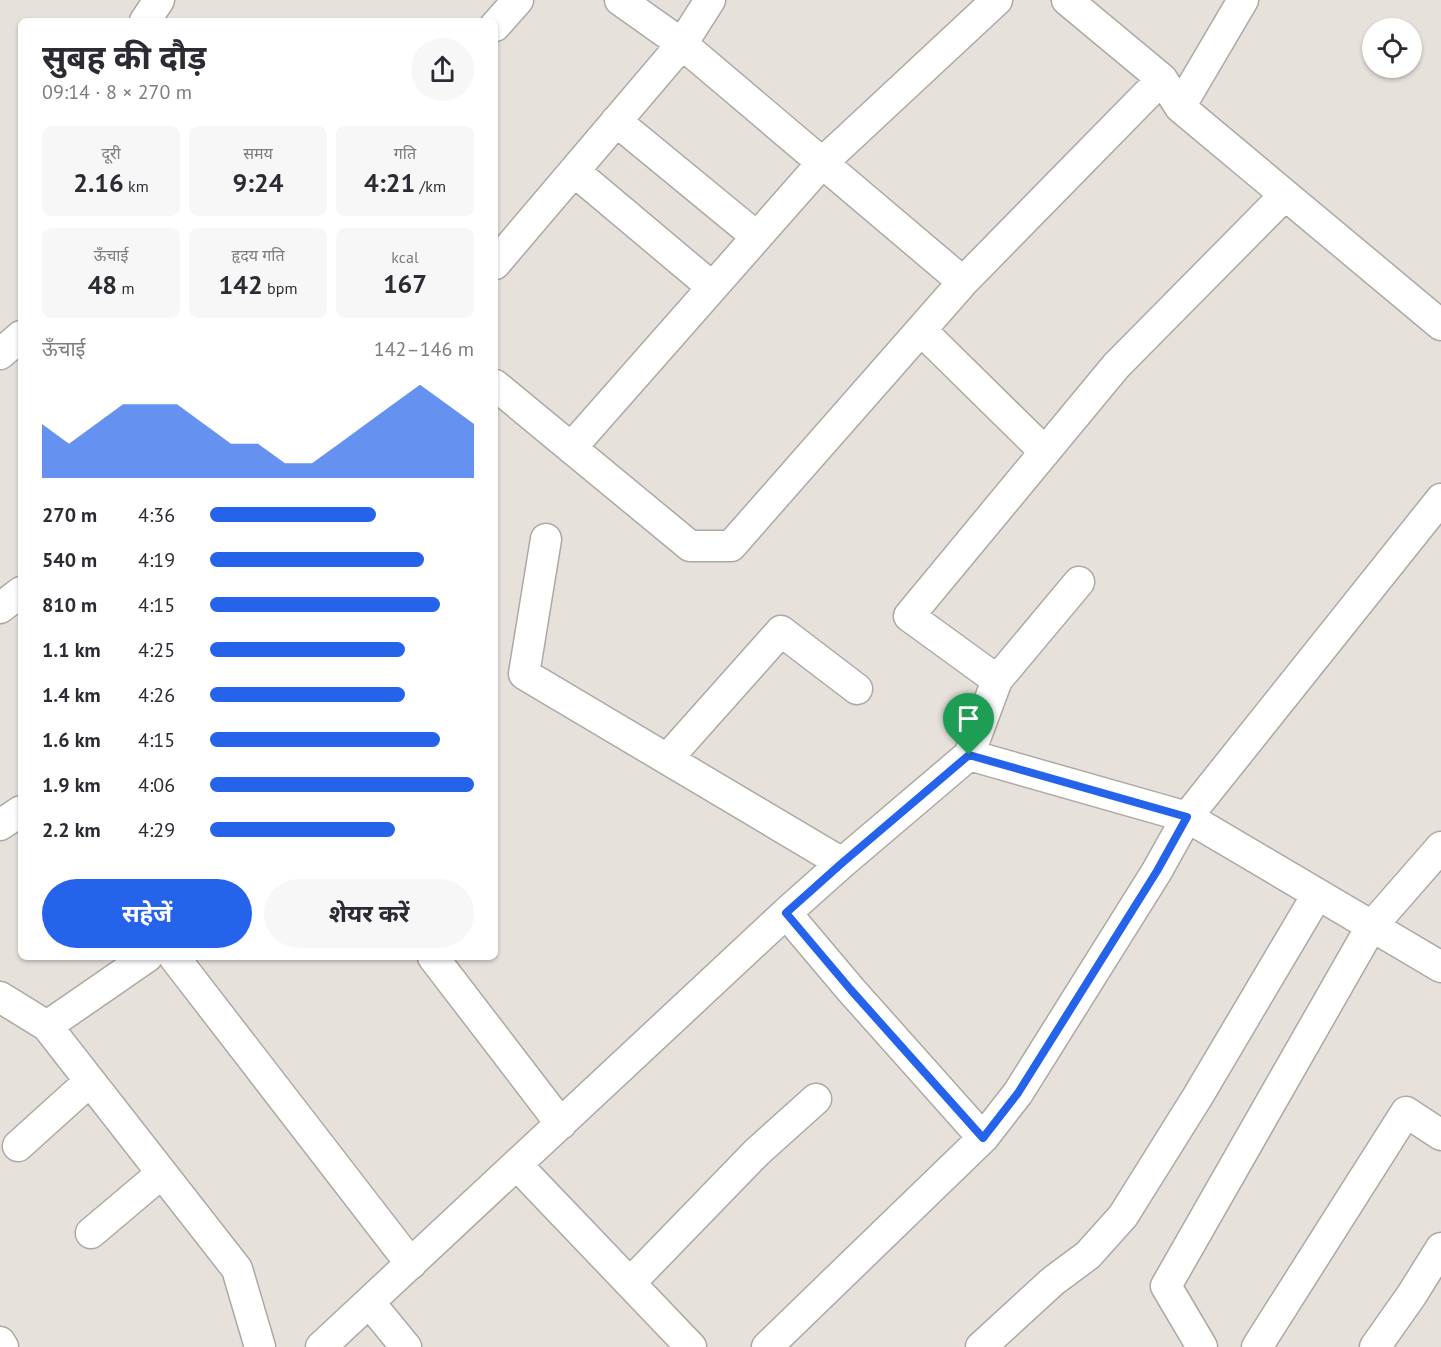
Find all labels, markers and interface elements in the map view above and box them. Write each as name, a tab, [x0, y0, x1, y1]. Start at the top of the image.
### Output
map controls	[1362, 18, 1422, 78]
button: locate	[1362, 18, 1422, 78]
text: सुबह की दौड़	[42, 35, 206, 78]
button: share	[411, 38, 474, 101]
text: 09:14 · 8 × 270 m	[42, 79, 192, 105]
text: दूरी	[101, 143, 121, 163]
text: समय	[243, 143, 273, 163]
text: गति	[394, 143, 416, 163]
text: 2.16	[73, 166, 124, 199]
text: 9:24	[232, 166, 284, 199]
text: 4:21	[364, 166, 415, 199]
text: km	[124, 176, 149, 196]
text: /km	[415, 176, 446, 196]
text: ऊँचाई	[94, 245, 128, 265]
text: हृदय गति	[231, 245, 285, 265]
text: kcal	[391, 247, 419, 267]
text: 167	[383, 267, 427, 300]
text: 48	[88, 268, 117, 301]
text: 142	[219, 268, 263, 301]
text: m	[117, 278, 134, 298]
text: bpm	[263, 278, 297, 298]
text: ऊँचाई	[42, 336, 85, 362]
text: 142–146 m	[374, 336, 474, 362]
text: 270 m	[42, 502, 97, 528]
text: 4:36	[138, 502, 175, 528]
text: 540 m	[42, 547, 97, 573]
text: 4:19	[138, 547, 175, 573]
text: 810 m	[42, 592, 97, 618]
text: 4:15	[138, 592, 175, 618]
text: 1.1 km	[42, 637, 101, 663]
text: 4:25	[138, 637, 175, 663]
text: 1.4 km	[42, 682, 101, 708]
text: 4:26	[138, 682, 175, 708]
pin	[943, 693, 994, 755]
icon: arrive	[952, 702, 985, 735]
text: 1.6 km	[42, 727, 101, 753]
text: 4:15	[138, 727, 175, 753]
text: 1.9 km	[42, 772, 101, 798]
text: 4:06	[138, 772, 175, 798]
text: 2.2 km	[42, 817, 101, 843]
text: 4:29	[138, 817, 175, 843]
button: सहेजें	[42, 879, 252, 948]
button: शेयर करें	[264, 879, 474, 948]

